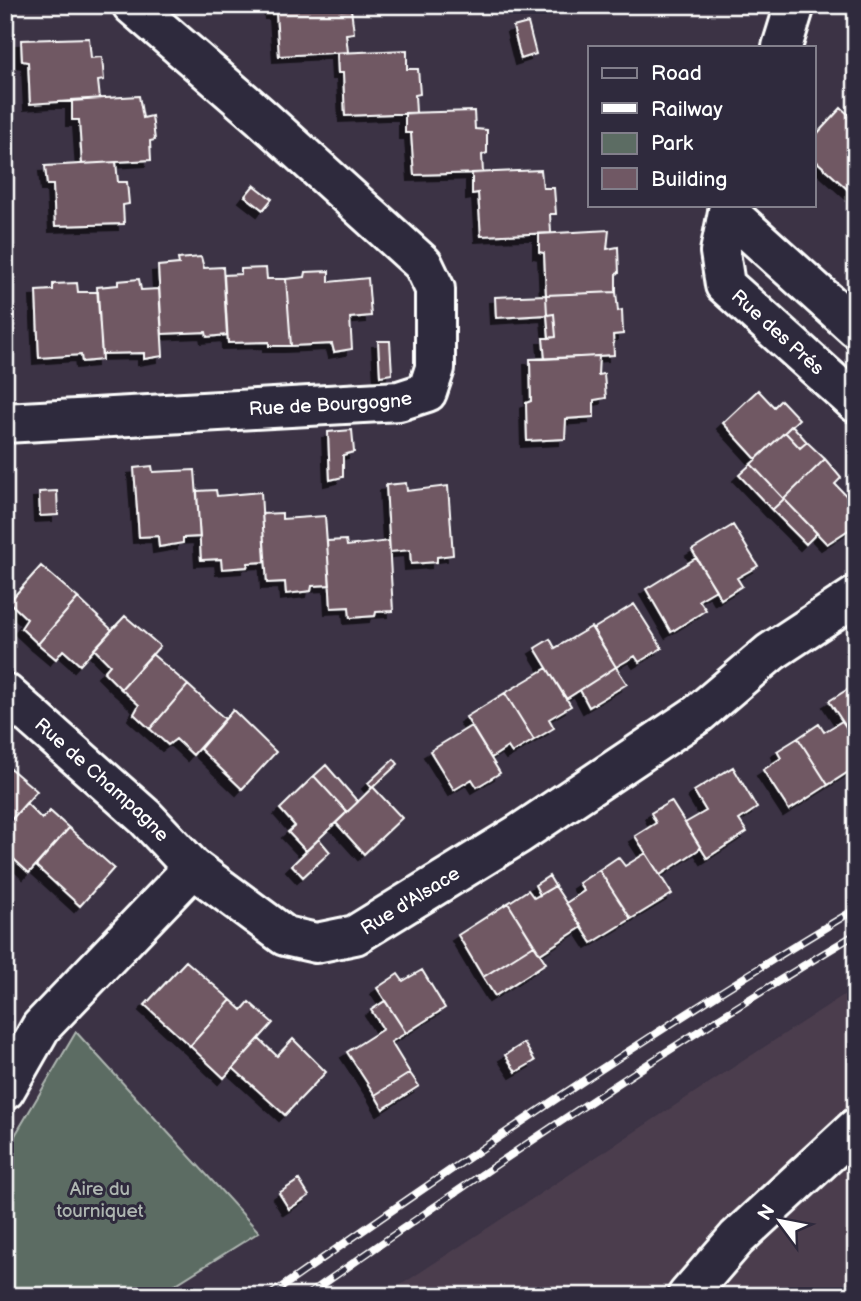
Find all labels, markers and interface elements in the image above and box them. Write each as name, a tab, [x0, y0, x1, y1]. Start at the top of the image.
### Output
legend	[588, 46, 816, 206]
text: Road	[651, 61, 702, 86]
text: Railway	[651, 97, 723, 122]
text: Park	[651, 131, 694, 156]
text: Building	[651, 167, 727, 192]
street label: Rue des Prés	[727, 285, 829, 380]
street label: Rue de Bourgogne	[248, 386, 415, 421]
street label: Rue de Champagne	[30, 713, 174, 846]
street label: Rue d'Alsace	[357, 862, 464, 940]
park label: Aire du tourniquet	[56, 1178, 144, 1223]
north arrow	[746, 1186, 816, 1256]
text: N	[753, 1201, 780, 1225]

